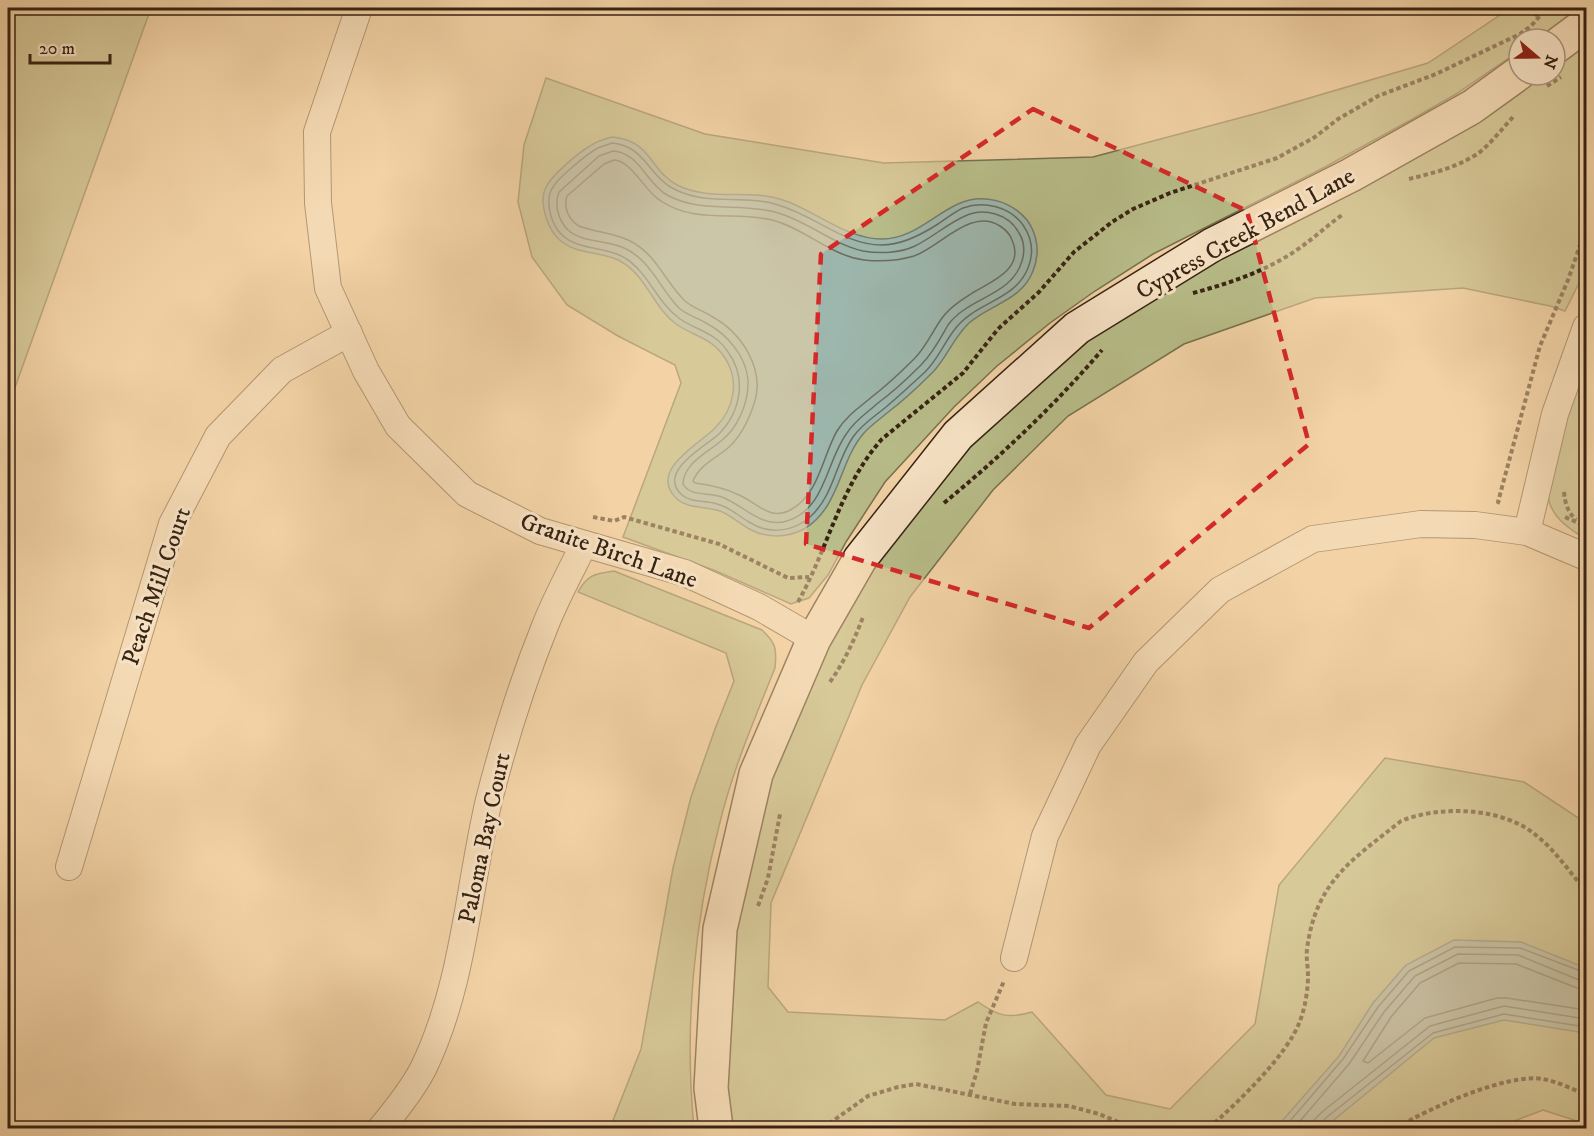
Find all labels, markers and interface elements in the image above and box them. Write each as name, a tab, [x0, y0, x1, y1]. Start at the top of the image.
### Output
scale bar	[30, 27, 110, 65]
north arrow	[1507, 27, 1567, 87]
text: 20 m	[39, 38, 75, 60]
text: N	[1539, 52, 1562, 71]
street label: Cypress Creek Bend Lane	[1131, 161, 1360, 306]
street label: Peach Mill Court	[116, 503, 198, 669]
street label: Granite Birch Lane	[516, 507, 701, 595]
street label: Paloma Bay Court	[452, 750, 518, 926]

